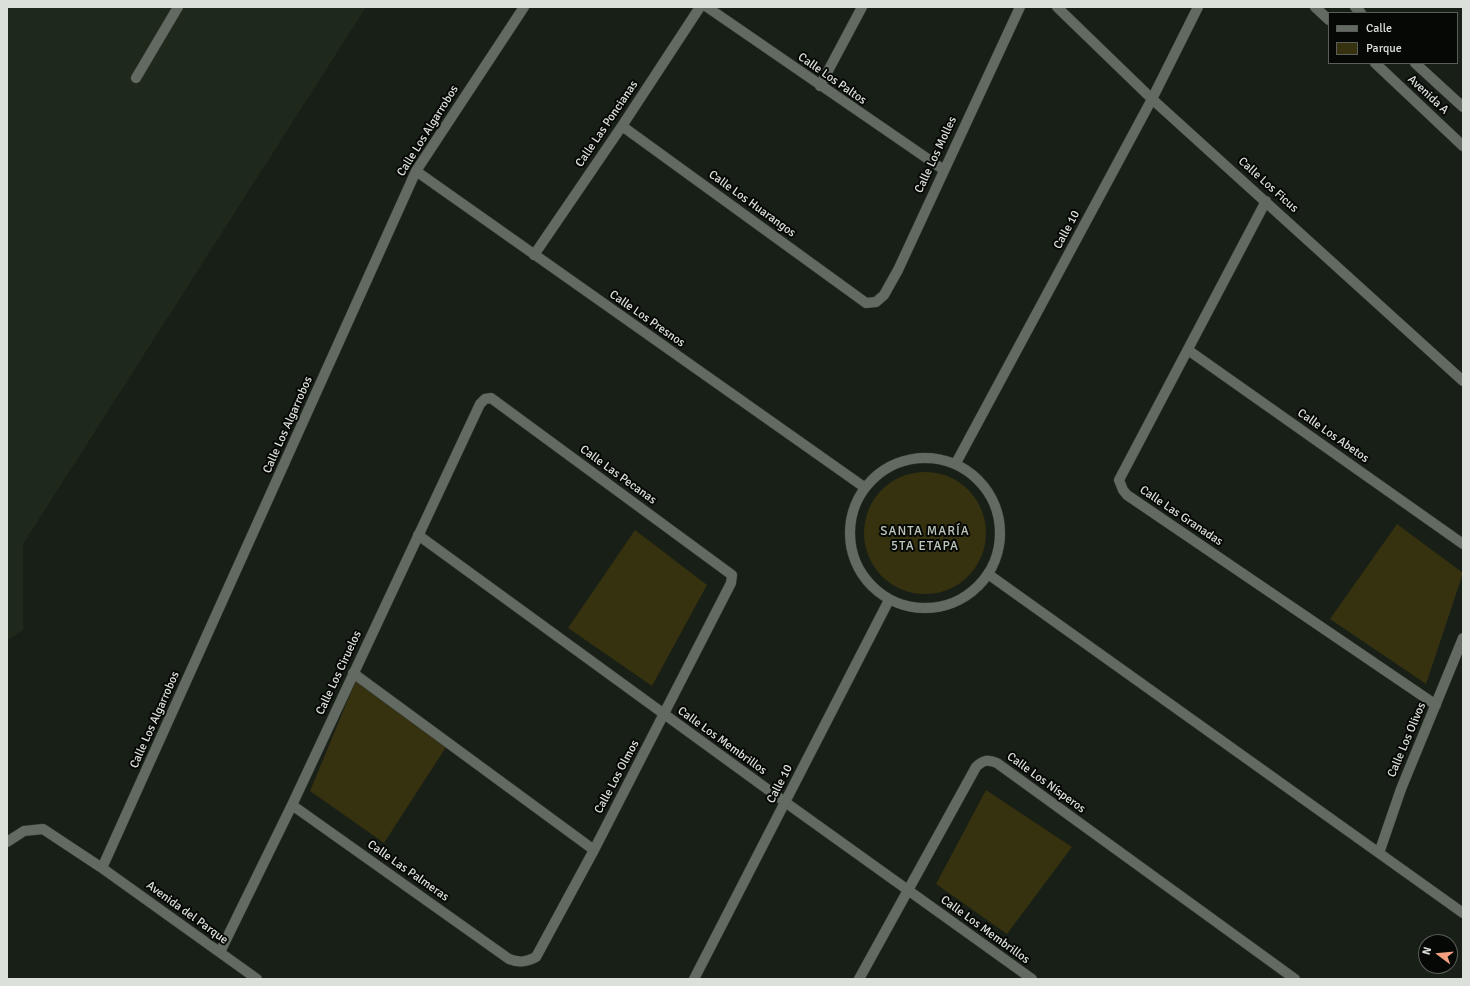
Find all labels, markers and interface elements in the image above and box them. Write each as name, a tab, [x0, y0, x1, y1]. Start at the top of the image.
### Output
legend	[1328, 12, 1458, 64]
text: Calle	[1366, 21, 1392, 36]
text: Parque	[1366, 41, 1402, 56]
street label: Calle Los Paltos	[795, 50, 869, 108]
street label: Avenida A	[1405, 72, 1451, 118]
street label: Calle Las Poncianas	[573, 78, 641, 170]
street label: Calle Los Algarrobos	[394, 83, 462, 179]
street label: Calle Los Molles	[912, 114, 960, 196]
street label: Calle Los Ficus	[1235, 154, 1301, 216]
street label: Calle Los Huarangos	[706, 168, 798, 240]
street label: Calle 10	[1051, 208, 1083, 252]
street label: Calle Los Presnos	[606, 288, 688, 350]
street label: Calle Los Algarrobos	[260, 374, 316, 476]
street label: Calle Los Abetos	[1294, 406, 1372, 466]
street label: Calle Las Pecanas	[577, 442, 659, 508]
street label: Calle Las Granadas	[1137, 483, 1225, 549]
district label: SANTA MARÍA 5TA ETAPA	[880, 524, 970, 555]
street label: Calle Los Ciruelos	[313, 629, 365, 717]
street label: Calle Los Algarrobos	[127, 669, 183, 771]
street label: Calle Los Olivos	[1385, 700, 1429, 780]
street label: Calle Los Membrillos	[675, 704, 769, 778]
street label: Calle Los Olmos	[592, 738, 642, 816]
street label: Calle Los Nísperos	[1004, 750, 1088, 816]
street label: Calle 10	[764, 762, 796, 806]
street label: Calle Las Palmeras	[364, 838, 452, 904]
street label: Avenida del Parque	[143, 878, 231, 948]
street label: Calle Los Membrillos	[938, 893, 1032, 967]
north arrow	[1418, 934, 1458, 974]
text: N	[1420, 945, 1434, 956]

